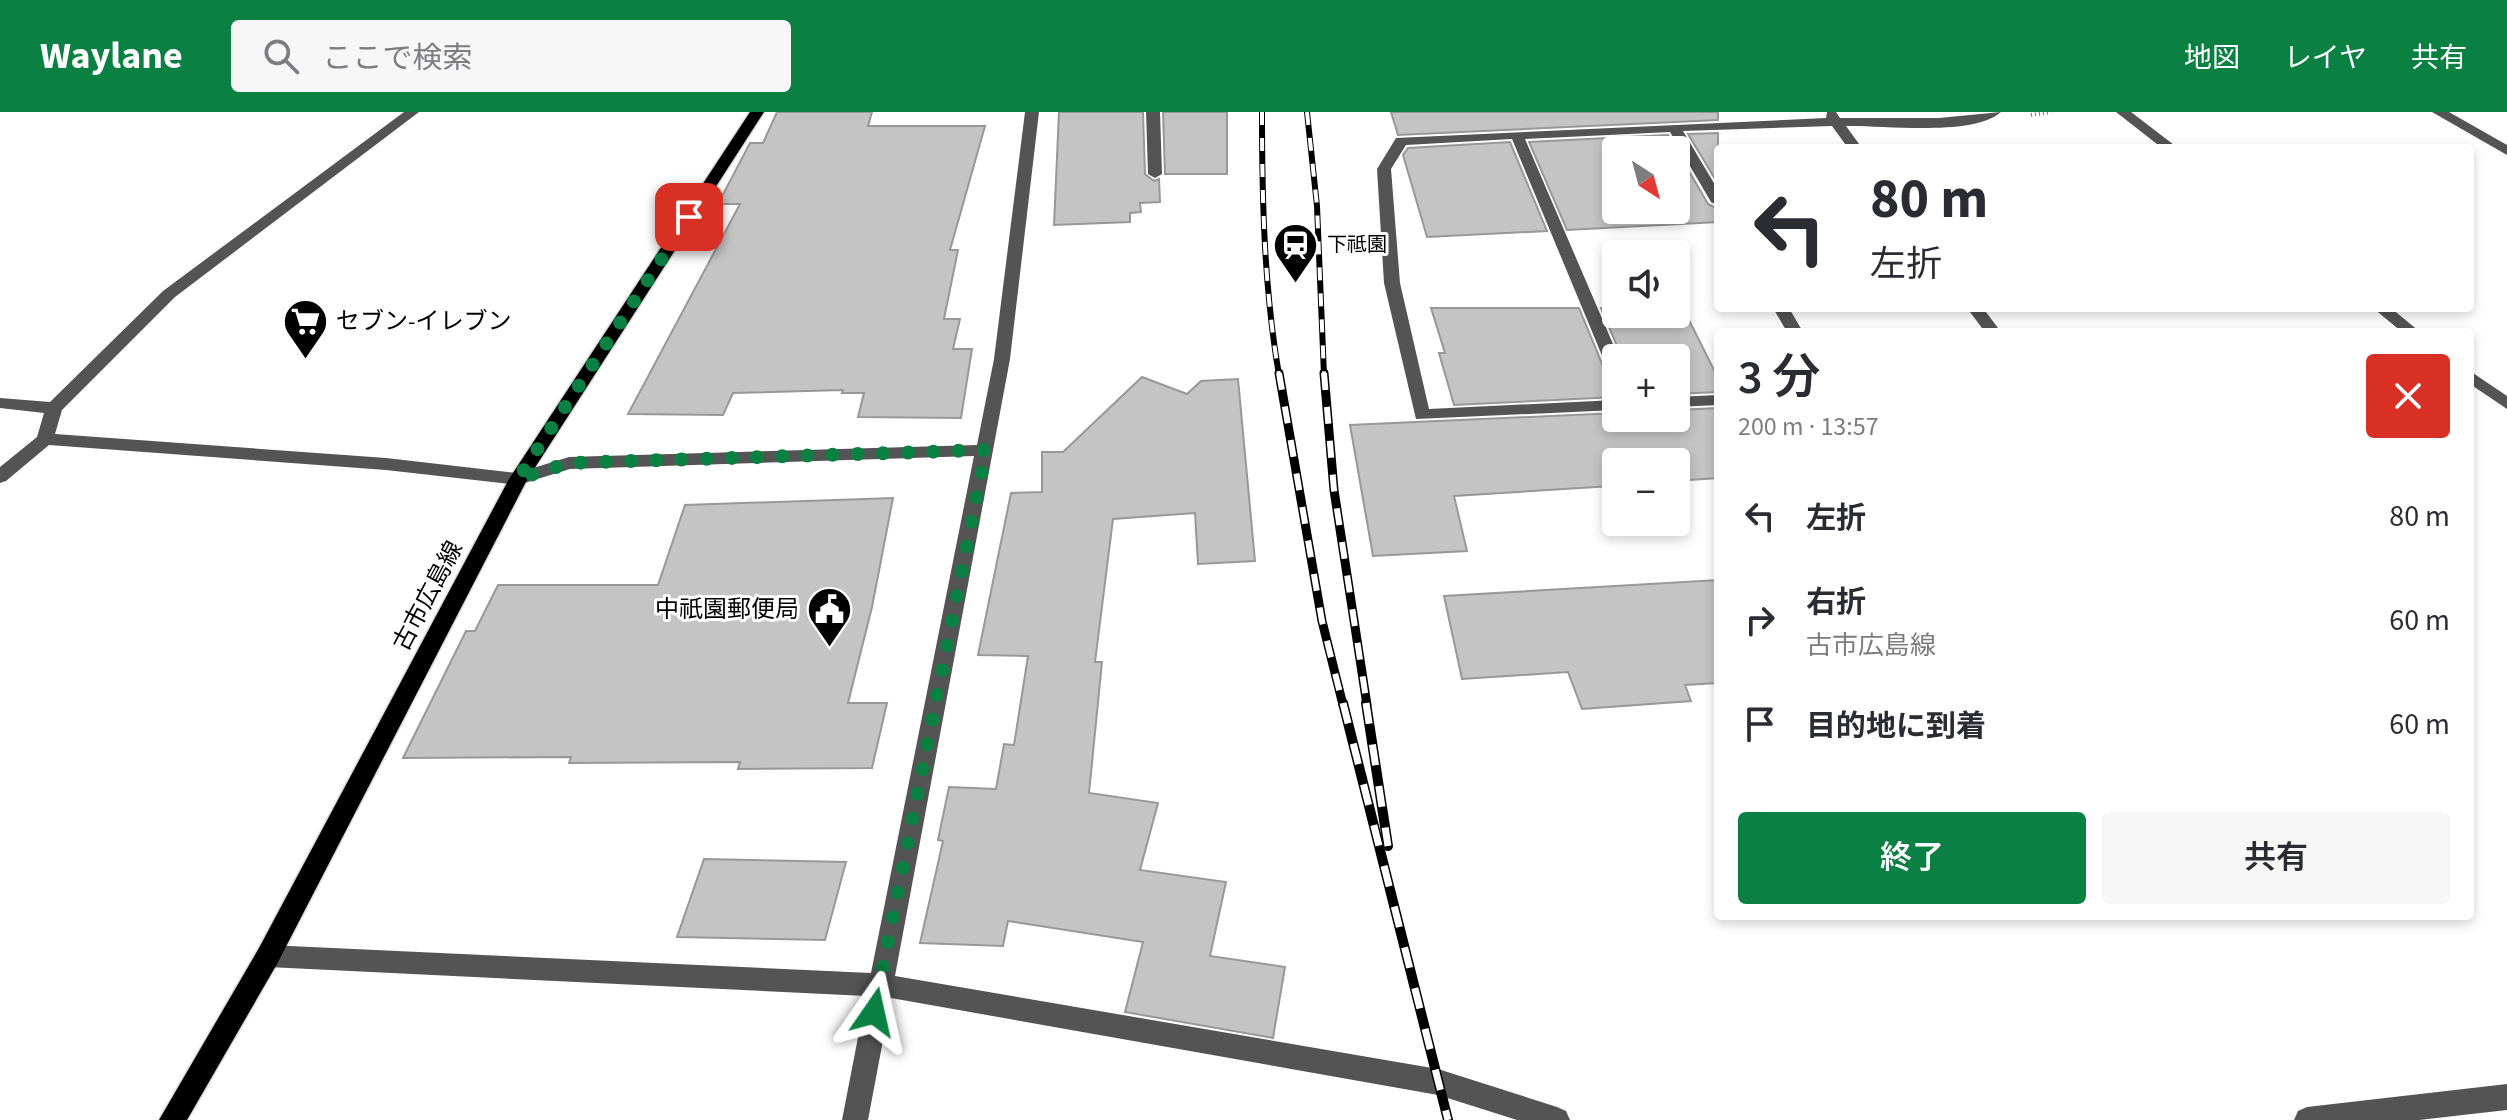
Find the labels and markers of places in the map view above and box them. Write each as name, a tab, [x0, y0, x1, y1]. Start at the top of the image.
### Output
pin	[655, 183, 723, 251]
station icon: 下祗園	[1272, 221, 1320, 284]
place label: 下祗園	[1327, 231, 1387, 259]
supermarket icon: セブン-イレブン	[281, 297, 329, 360]
place label: セブン-イレブン	[336, 304, 511, 339]
public building icon: 中祇園郵便局	[806, 585, 854, 648]
place label: 中祇園郵便局	[655, 592, 799, 627]

